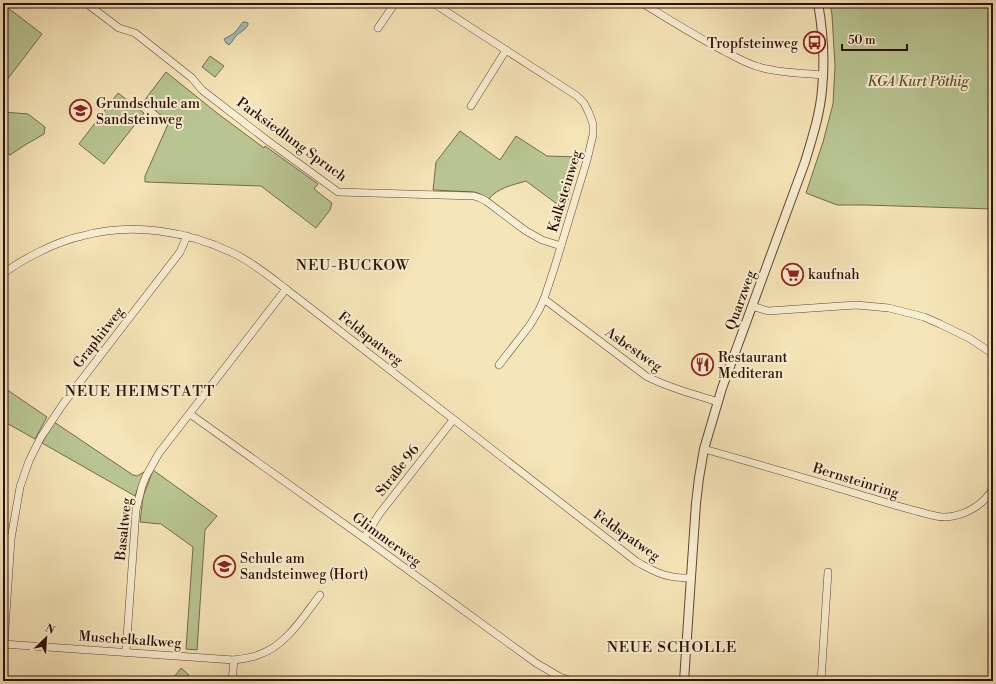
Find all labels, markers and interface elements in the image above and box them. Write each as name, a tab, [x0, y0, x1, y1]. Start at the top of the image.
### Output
scale bar	[842, 26, 907, 52]
bus stop icon: Tropfsteinweg	[801, 30, 827, 56]
text: 50 m	[848, 33, 876, 48]
place label: Tropfsteinweg	[707, 35, 799, 53]
park label: KGA Kurt Pöthig	[867, 73, 970, 91]
street label: Parksiedlung Spruch	[233, 94, 351, 186]
place label: Grundschule am Sandsteinweg	[96, 95, 200, 129]
school or university icon: Grundschule am Sandsteinweg	[67, 98, 93, 124]
street label: Kalksteinweg	[544, 147, 586, 234]
district label: NEU-BUCKOW	[296, 256, 410, 275]
supermarket icon: kaufnah	[780, 261, 806, 287]
place label: kaufnah	[808, 266, 860, 284]
street label: Quarzweg	[722, 267, 760, 333]
street label: Graphitweg	[69, 303, 129, 372]
street label: Feldspatweg	[334, 308, 407, 370]
street label: Asbestweg	[600, 323, 666, 377]
place label: Restaurant Mediteran	[718, 349, 788, 383]
restaurant icon: Restaurant Mediteran	[690, 352, 716, 378]
district label: NEUE HEIMSTATT	[65, 382, 215, 401]
street label: Straße 96	[372, 441, 424, 500]
street label: Bernsteinring	[809, 459, 902, 503]
street label: Basaltweg	[112, 496, 136, 562]
street label: Feldspatweg	[589, 506, 664, 566]
street label: Glimmerweg	[348, 509, 425, 571]
place label: Schule am Sandsteinweg (Hort)	[240, 550, 368, 584]
school or university icon: Schule am Sandsteinweg (Hort)	[211, 553, 237, 579]
north arrow	[26, 618, 66, 658]
text: N	[43, 622, 57, 638]
street label: Muschelkalkweg	[78, 627, 183, 653]
district label: NEUE SCHOLLE	[607, 638, 737, 657]

